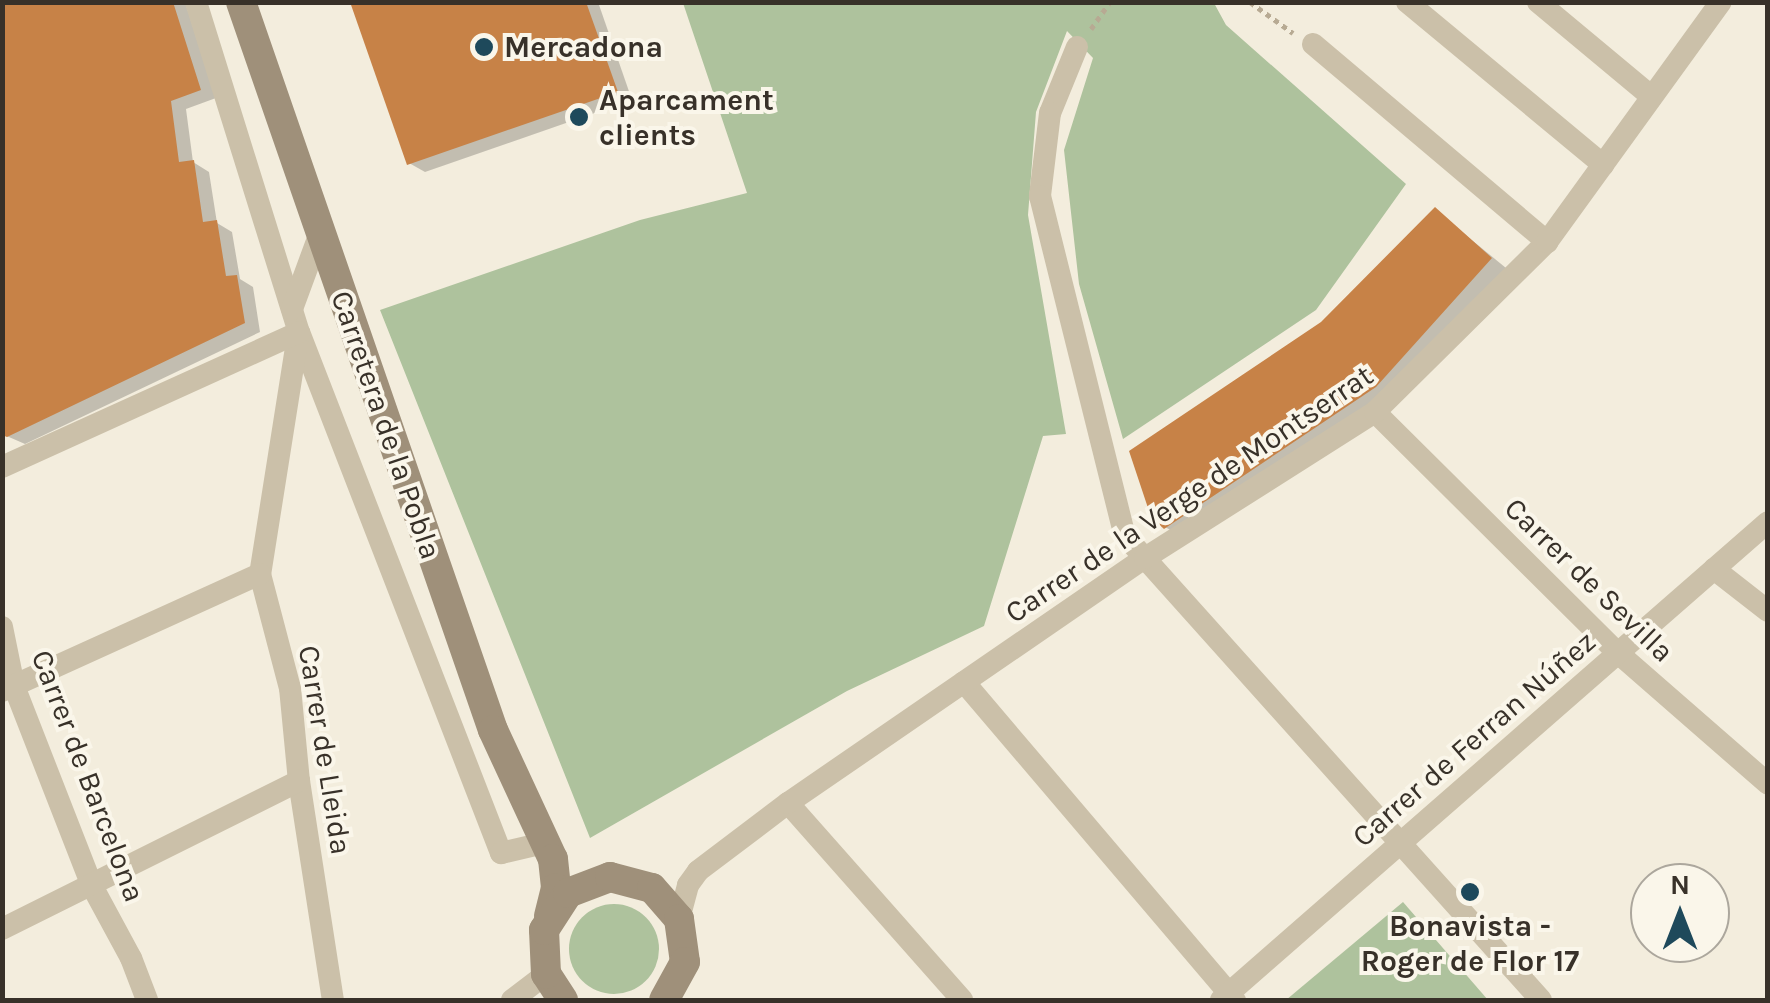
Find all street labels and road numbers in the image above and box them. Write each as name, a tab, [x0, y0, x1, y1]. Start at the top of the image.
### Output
street label: Carretera de la Pobla	[323, 286, 449, 564]
street label: Carrer de la Verge de Montserrat	[998, 357, 1380, 631]
street label: Carrer de Sevilla	[1497, 490, 1681, 670]
street label: Carrer de Ferran Núñez	[1345, 624, 1603, 854]
street label: Carrer de Lleida	[291, 643, 359, 857]
street label: Carrer de Barcelona	[23, 645, 153, 907]

